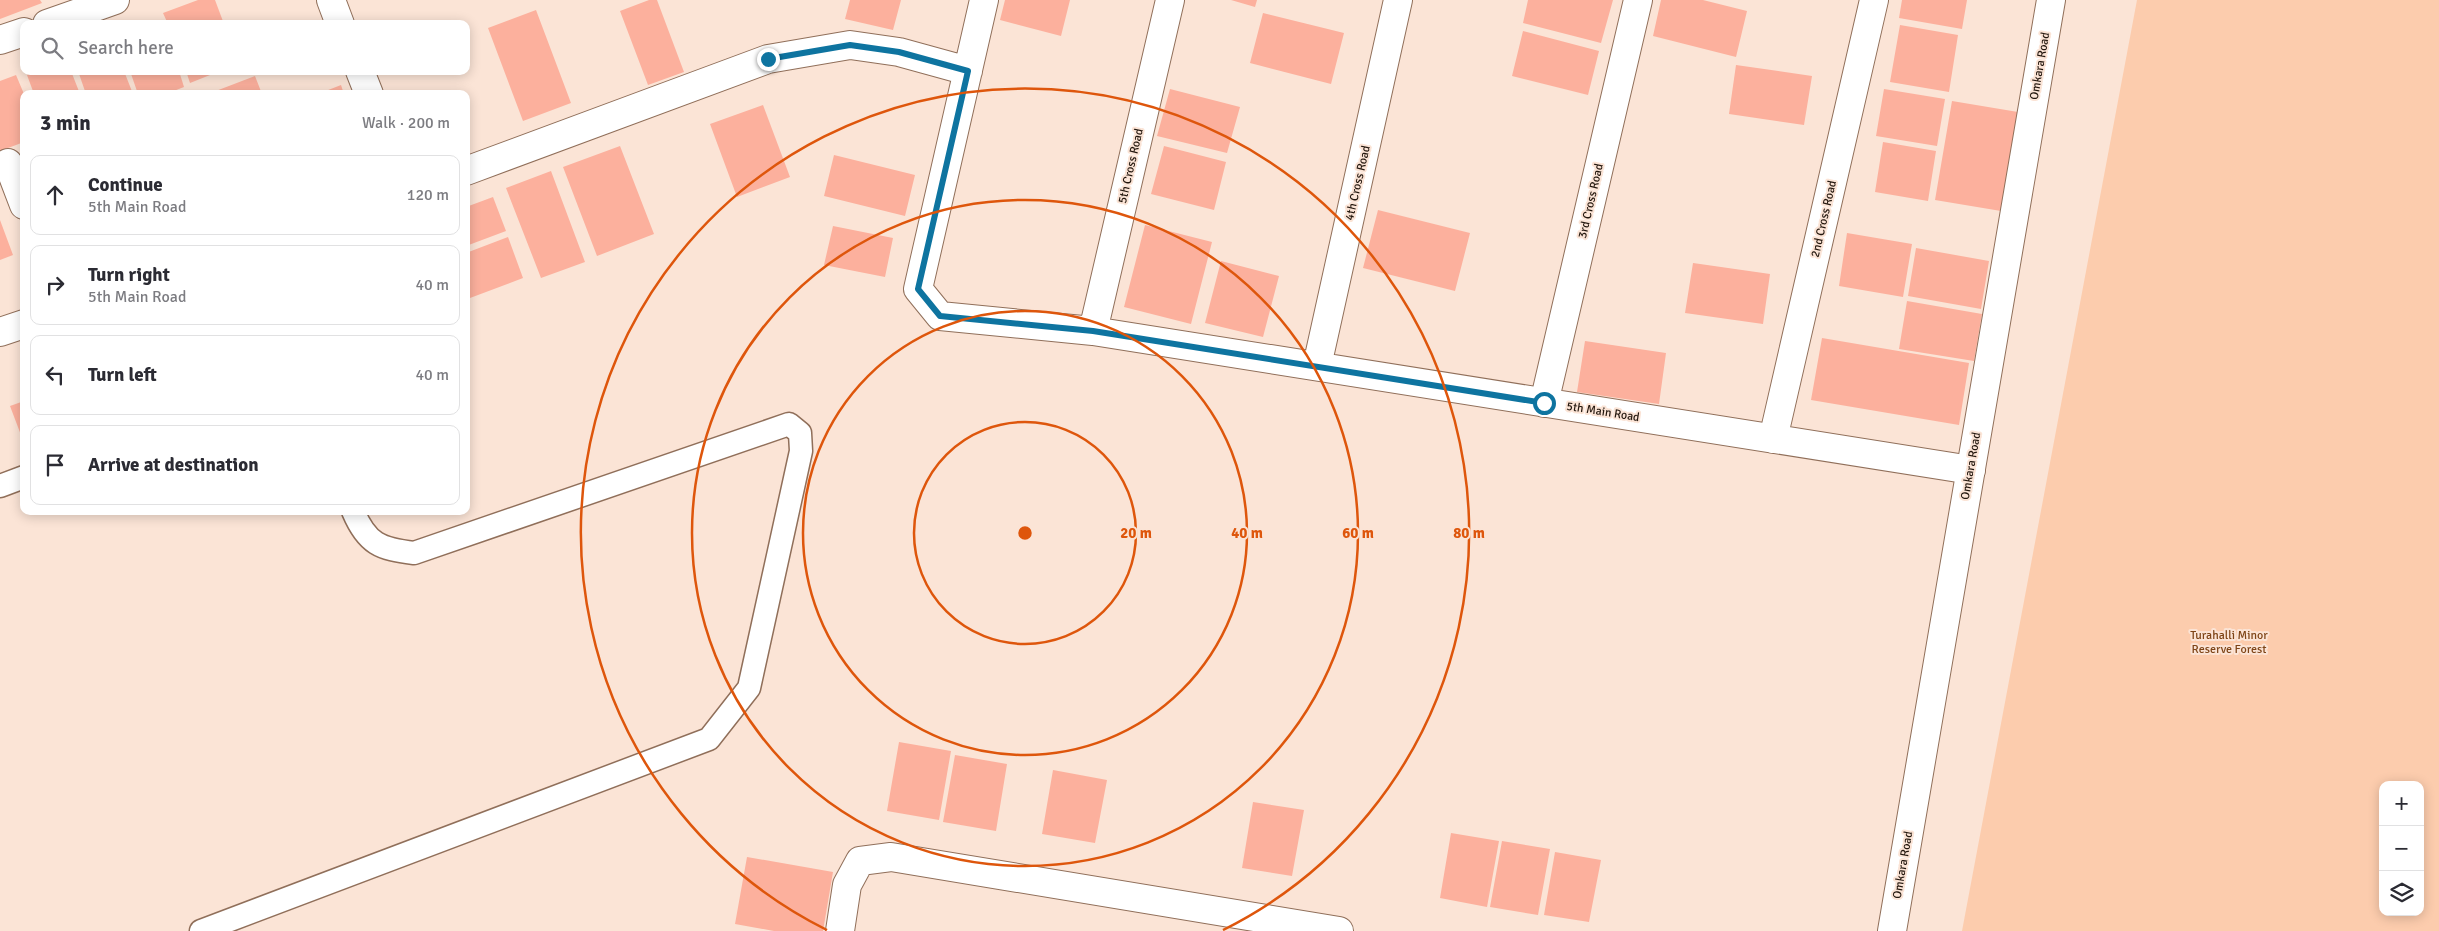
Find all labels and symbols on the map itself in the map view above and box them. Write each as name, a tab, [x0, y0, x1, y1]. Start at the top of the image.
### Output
street label: Omkara Road	[2027, 31, 2053, 101]
route end	[757, 48, 780, 71]
street label: 5th Cross Road	[1115, 127, 1147, 205]
street label: 4th Cross Road	[1342, 144, 1374, 222]
street label: 3rd Cross Road	[1575, 162, 1607, 240]
street label: 2nd Cross Road	[1808, 179, 1840, 259]
route start	[1533, 392, 1556, 415]
street label: 5th Main Road	[1565, 399, 1641, 425]
street label: Omkara Road	[1958, 431, 1984, 501]
centre of rings	[1016, 524, 1034, 542]
text: 20 m	[1120, 524, 1152, 542]
text: 40 m	[1231, 524, 1263, 542]
text: 60 m	[1342, 524, 1374, 542]
text: 80 m	[1453, 524, 1485, 542]
park label: Turahalli Minor Reserve Forest	[2190, 628, 2268, 657]
street label: Omkara Road	[1890, 830, 1916, 900]

